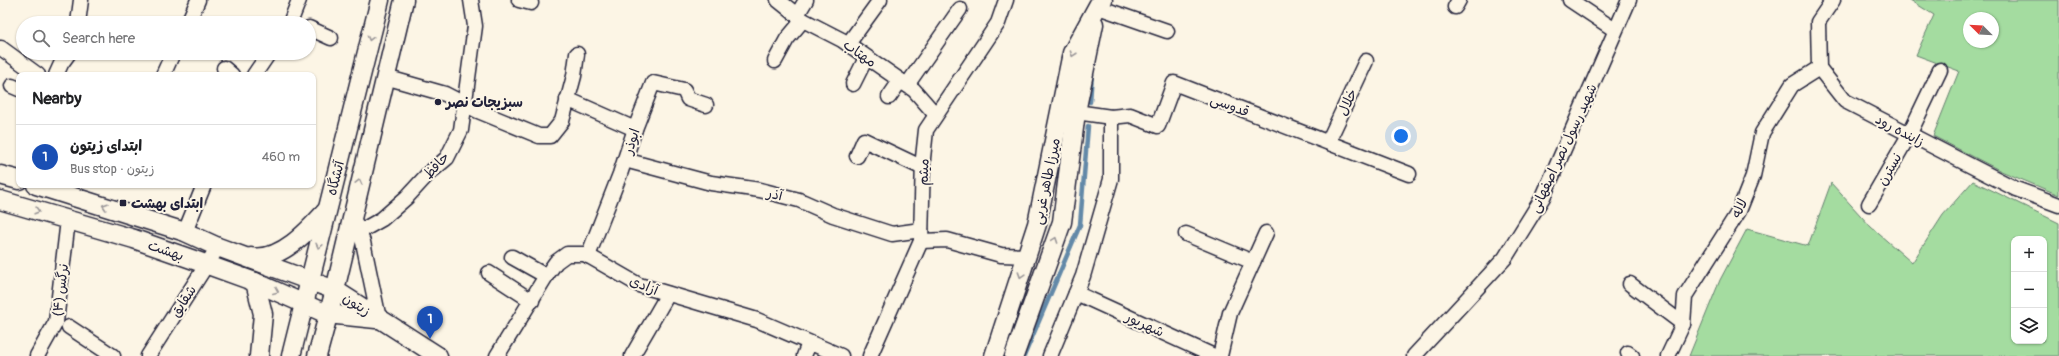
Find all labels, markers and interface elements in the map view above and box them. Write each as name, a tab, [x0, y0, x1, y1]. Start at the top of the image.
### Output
north arrow	[1963, 12, 1999, 48]
search box	[16, 16, 316, 60]
icon: search	[30, 27, 52, 49]
text: Search here	[62, 29, 135, 48]
one-way arrow	[367, 35, 375, 41]
street label: مهتاب	[840, 36, 880, 71]
one-way arrow	[1069, 50, 1077, 57]
street label: شهید رسول نصر اصفهانی	[1526, 81, 1601, 215]
street label: خلال	[1334, 86, 1361, 118]
text: Nearby	[32, 88, 81, 109]
street label: قدوسی	[1208, 90, 1252, 121]
place label: سبزیجات نصر	[444, 94, 523, 111]
marker: سبزیجات نصر	[433, 97, 443, 107]
street label: زاینده رود	[1872, 111, 1927, 150]
street label: ابوذر	[619, 126, 644, 157]
your location	[1391, 126, 1411, 146]
street label: میرزا طاهر غربی	[1029, 136, 1064, 226]
text: ابتدای زیتون	[70, 137, 142, 156]
street label: حافظ	[420, 148, 453, 182]
text: 1	[42, 149, 48, 165]
text: 460 m	[262, 149, 300, 165]
street label: نسترن	[1873, 150, 1905, 189]
street label: میثم	[915, 158, 934, 186]
street label: آتشگاه	[323, 159, 348, 197]
text: Bus stop · زیتون	[70, 161, 154, 177]
one-way arrow	[355, 179, 363, 185]
street label: آذر	[764, 184, 785, 205]
place label: ابتدای بهشت	[131, 195, 204, 212]
street label: لاله	[1728, 196, 1751, 221]
marker: ابتدای بهشت	[118, 198, 128, 208]
one-way arrow	[102, 202, 109, 211]
one-way arrow	[34, 206, 41, 215]
street label: بهشت	[146, 236, 186, 265]
map controls	[2011, 236, 2047, 344]
button: +	[2011, 236, 2047, 272]
one-way arrow	[1051, 237, 1059, 244]
one-way arrow	[315, 242, 324, 249]
street label: نرگس (۴)	[49, 263, 72, 317]
street label: آزادی	[627, 272, 661, 299]
one-way arrow	[1017, 272, 1025, 279]
button: −	[2011, 272, 2047, 308]
street label: شقایق	[167, 282, 200, 320]
one-way arrow	[272, 287, 279, 295]
street label: زیتون	[340, 289, 374, 320]
pin: 1	[417, 306, 443, 339]
street label: شهریور	[1122, 308, 1167, 341]
button: layers	[2011, 308, 2047, 344]

